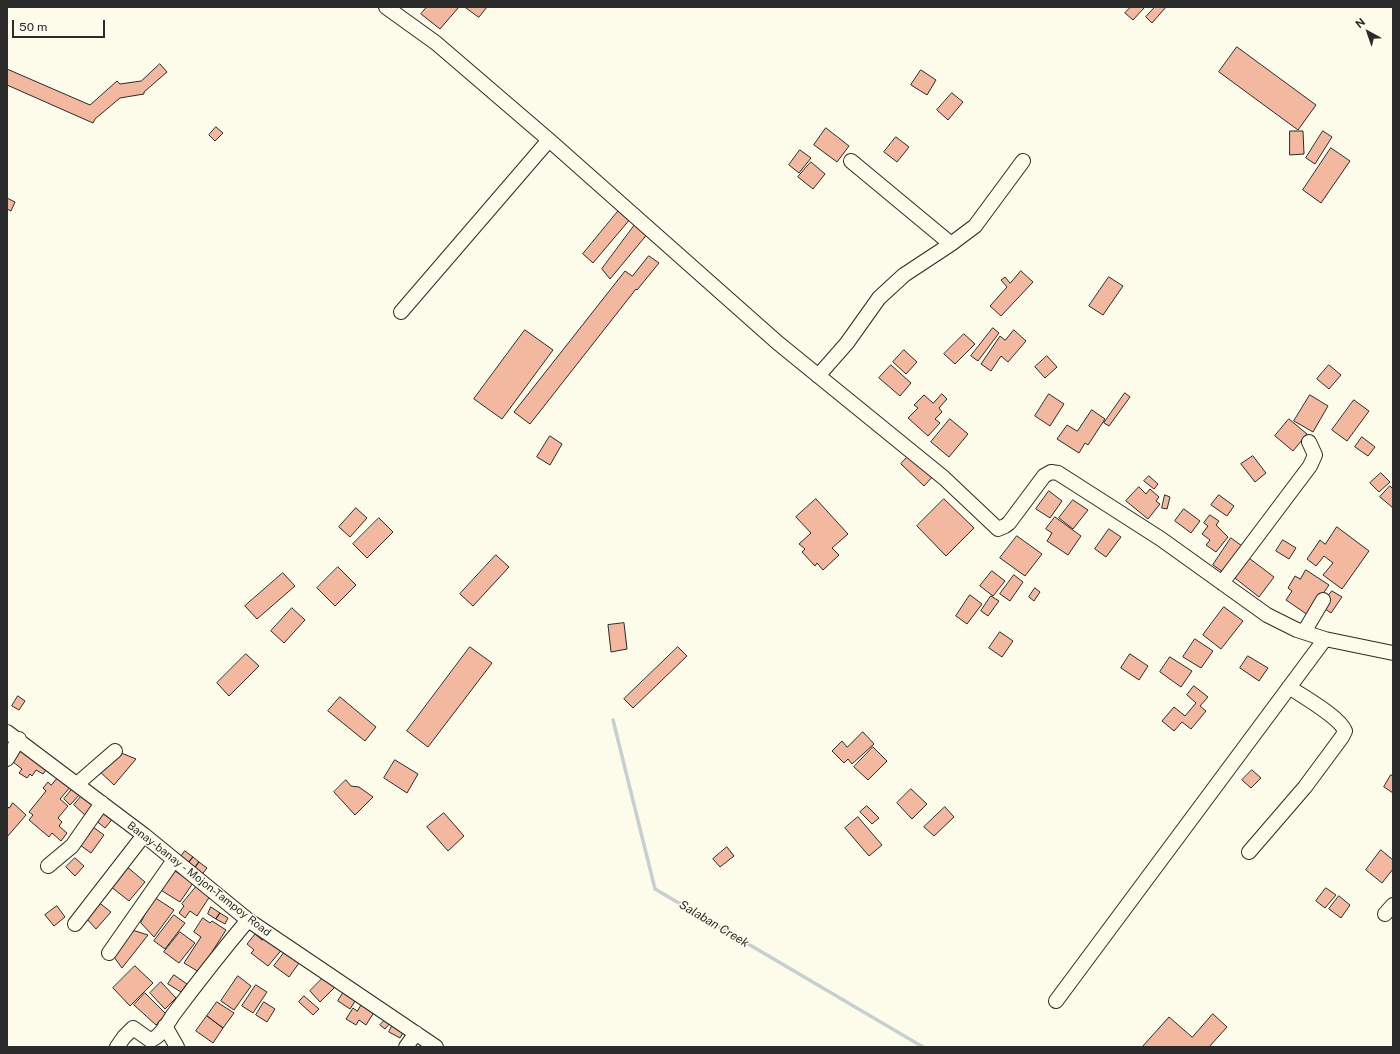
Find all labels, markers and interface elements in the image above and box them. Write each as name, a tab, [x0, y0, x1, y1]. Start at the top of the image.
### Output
scale bar	[14, 12, 107, 38]
north arrow	[1348, 12, 1388, 52]
text: N	[1353, 15, 1367, 30]
text: 50 m	[19, 20, 47, 34]
street label: Banay-banay - Mojon-Tampoy Road	[125, 819, 273, 939]
water label: Salaban Creek	[676, 898, 752, 950]

